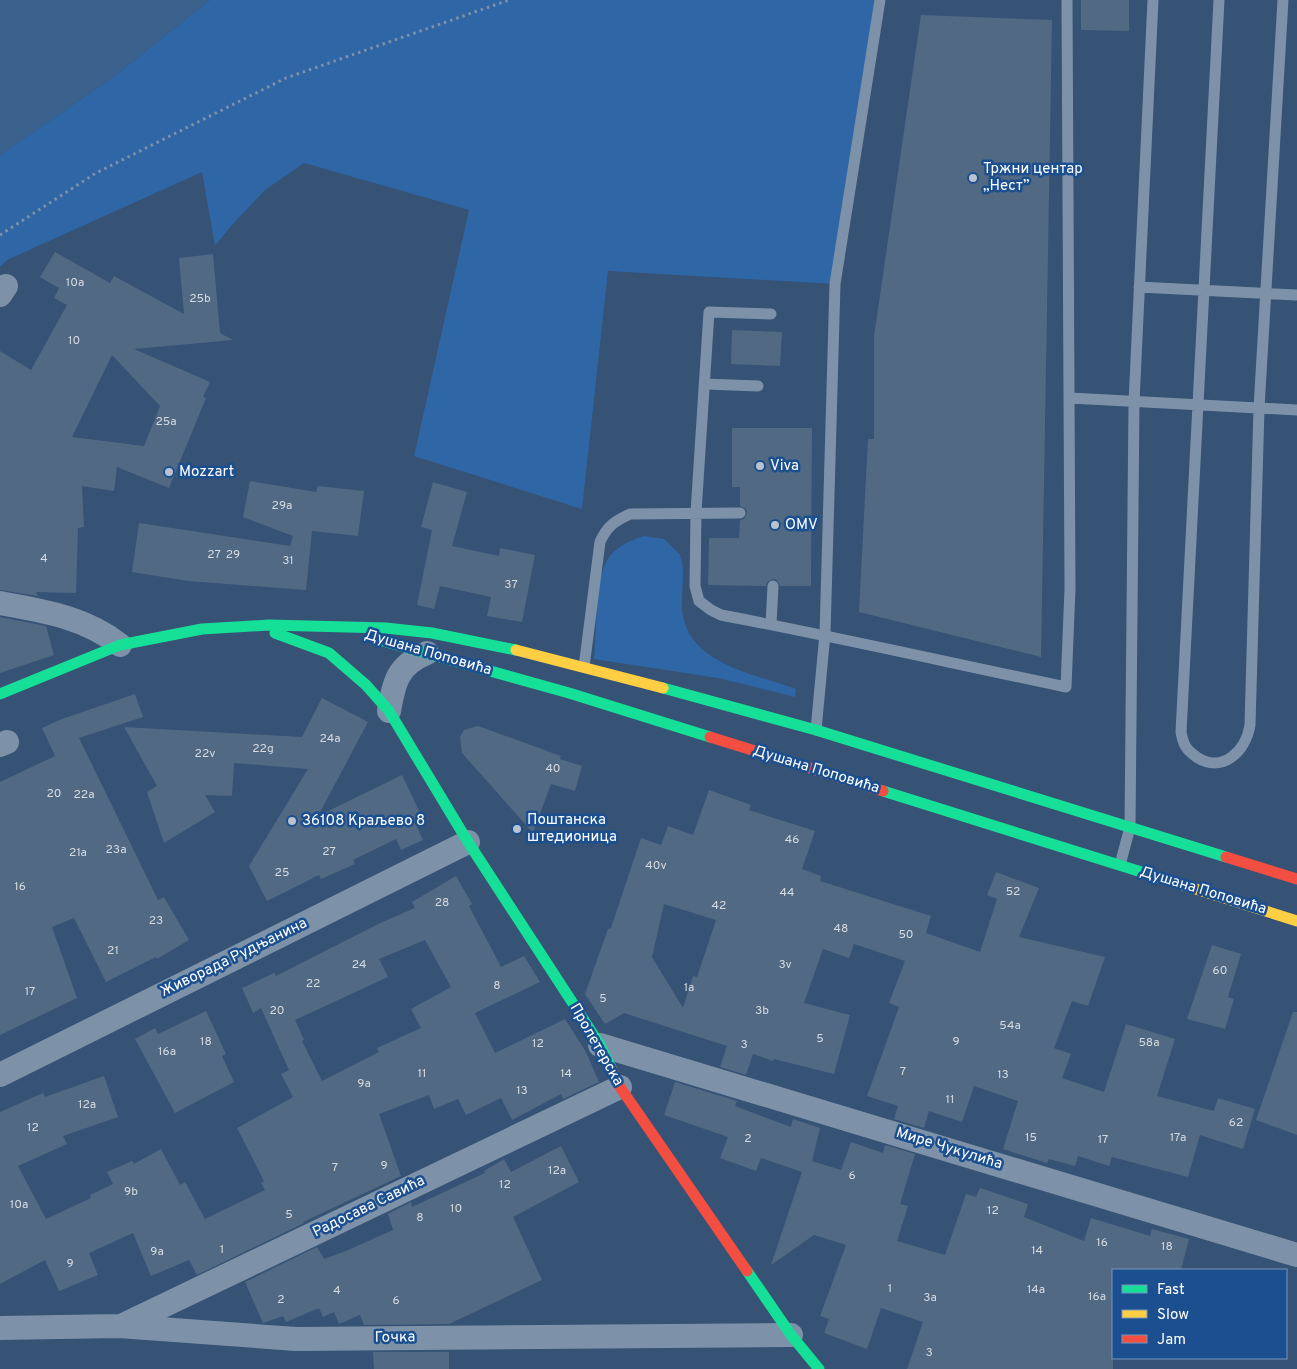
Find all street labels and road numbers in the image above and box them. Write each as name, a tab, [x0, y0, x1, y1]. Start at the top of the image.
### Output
street label: Душана Поповића	[362, 626, 494, 680]
street label: Душана Поповића	[750, 742, 882, 798]
street label: Душана Поповића	[1137, 863, 1269, 919]
street label: Живорада Рудњанина	[157, 914, 311, 1002]
street label: Пролетерска	[565, 1000, 627, 1090]
street label: Мире Чукулића	[893, 1124, 1005, 1174]
street label: Радосава Савића	[310, 1172, 428, 1242]
street label: Гочка	[374, 1328, 416, 1348]

